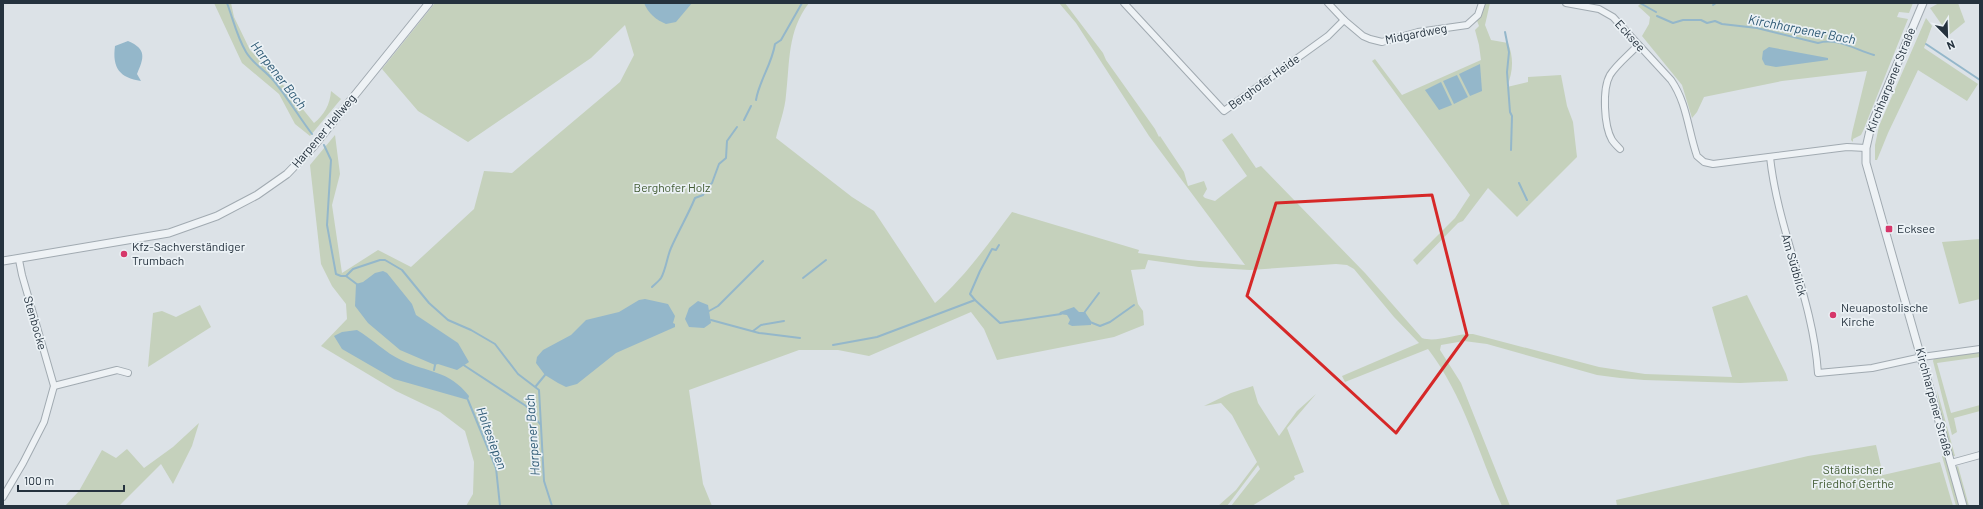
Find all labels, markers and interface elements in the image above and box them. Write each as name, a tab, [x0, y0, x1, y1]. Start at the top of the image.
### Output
water label: Kirchharpener Bach	[1747, 11, 1857, 47]
north arrow	[1927, 16, 1967, 56]
street label: Ecksee	[1613, 17, 1649, 54]
street label: Midgardweg	[1384, 20, 1448, 46]
street label: Kirchharpener Straße	[1863, 25, 1918, 134]
water label: Harpener Bach	[248, 38, 311, 112]
text: N	[1945, 38, 1957, 53]
street label: Berghofer Heide	[1225, 51, 1302, 112]
street label: Harpener Hellweg	[288, 91, 358, 170]
park label: Berghofer Holz	[634, 180, 710, 194]
place label: Ecksee	[1897, 221, 1935, 235]
marker: Ecksee	[1884, 224, 1894, 234]
street label: Am Südblick	[1779, 232, 1811, 298]
place label: Kfz-Sachverständiger Trumbach	[132, 239, 246, 267]
marker: Kfz-Sachverständiger Trumbach	[119, 249, 129, 259]
street label: Stenbocke	[22, 294, 50, 351]
place label: Neuapostolische Kirche	[1841, 300, 1928, 328]
marker: Neuapostolische Kirche	[1828, 310, 1838, 320]
street label: Kirchharpener Straße	[1914, 346, 1956, 458]
water label: Harpener Bach	[521, 393, 543, 476]
water label: Holtesiepen	[473, 405, 511, 472]
park label: Städtischer Friedhof Gerthe	[1812, 462, 1894, 490]
scale bar	[18, 467, 124, 493]
text: 100 m	[24, 473, 54, 487]

